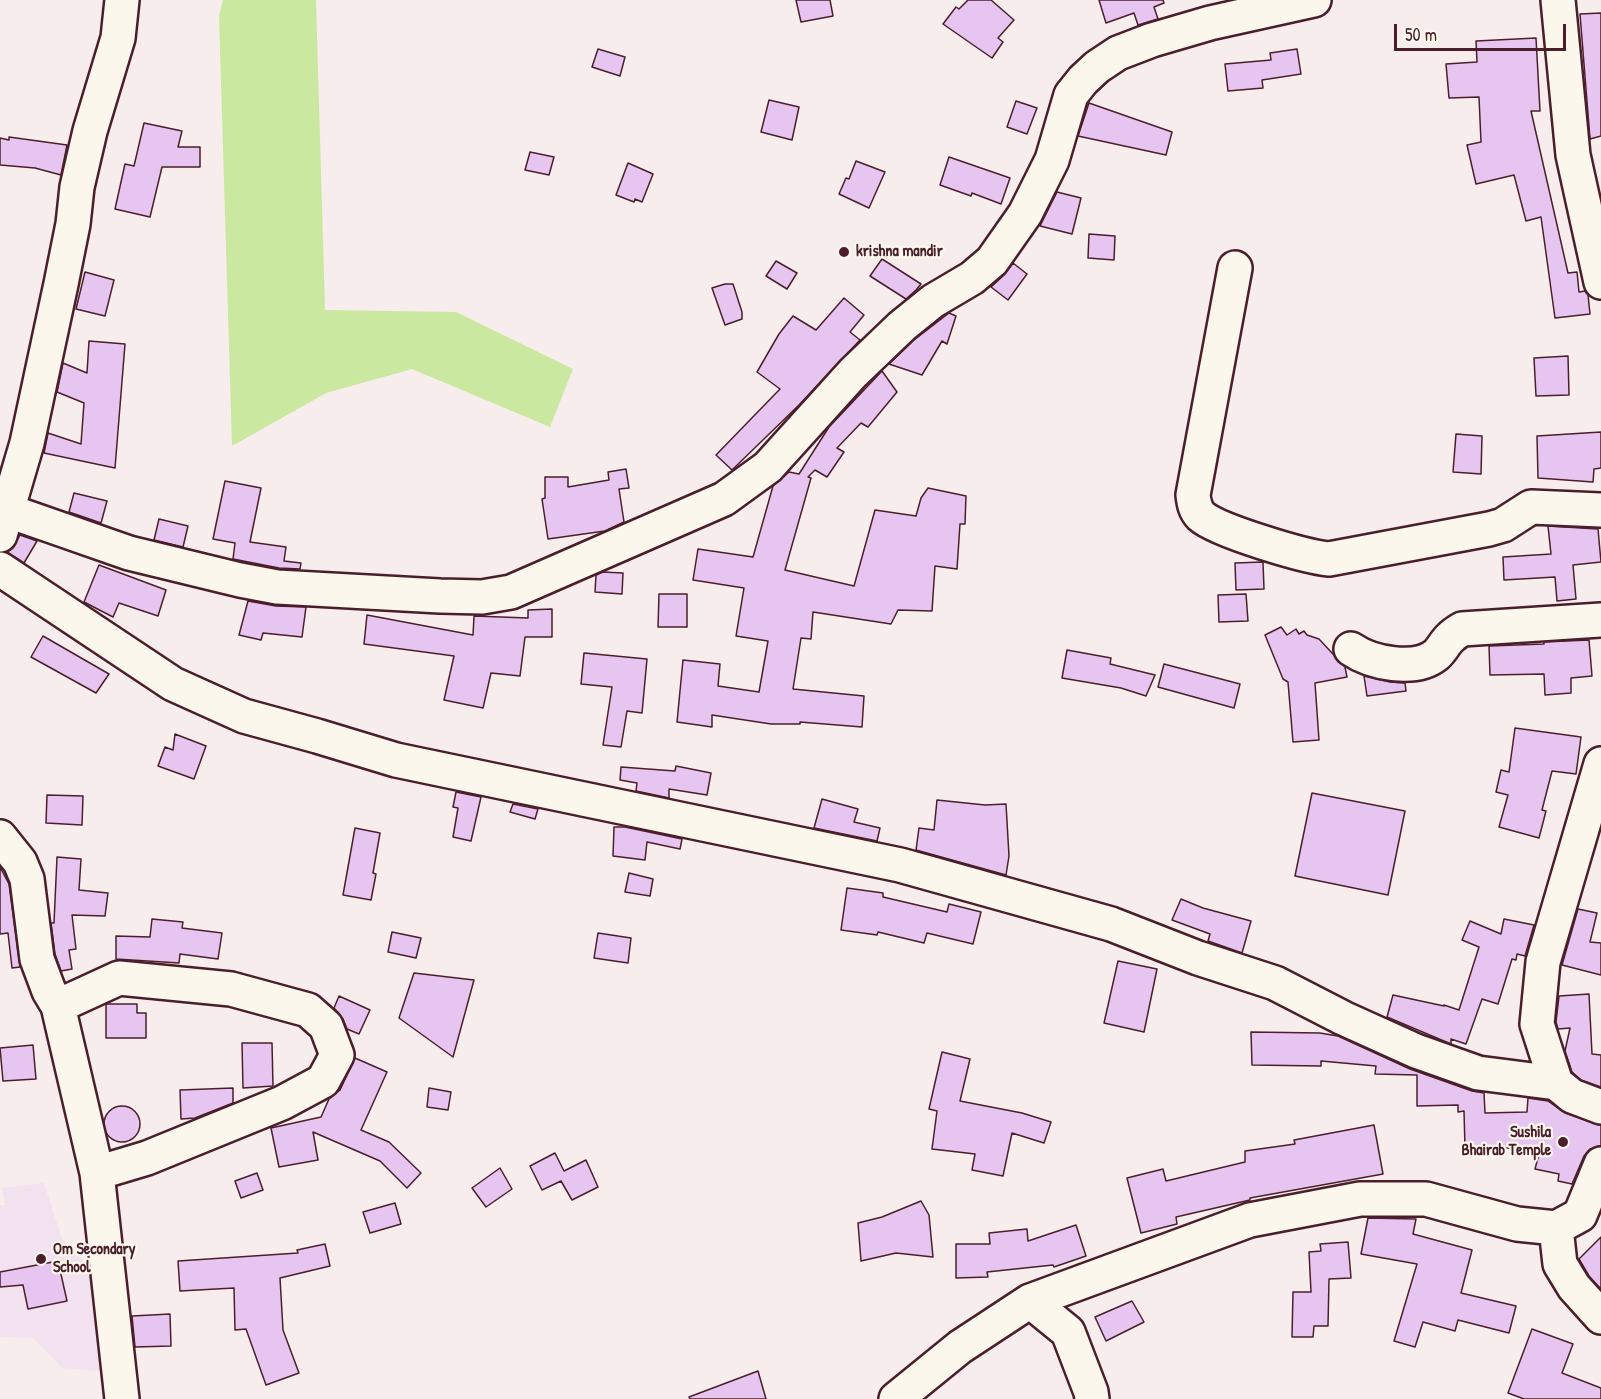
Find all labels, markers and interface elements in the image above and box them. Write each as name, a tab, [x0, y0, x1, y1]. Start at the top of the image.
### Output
scale bar	[1397, 12, 1570, 50]
text: 50 m	[1405, 22, 1437, 47]
place label: krishna mandir	[856, 242, 943, 262]
marker: krishna mandir	[837, 245, 851, 259]
place label: Sushila Bhairab Temple	[1461, 1123, 1551, 1161]
marker: Sushila Bhairab Temple	[1556, 1135, 1570, 1149]
place label: Om Secondary School	[53, 1240, 135, 1278]
marker: Om Secondary School	[34, 1252, 48, 1266]

